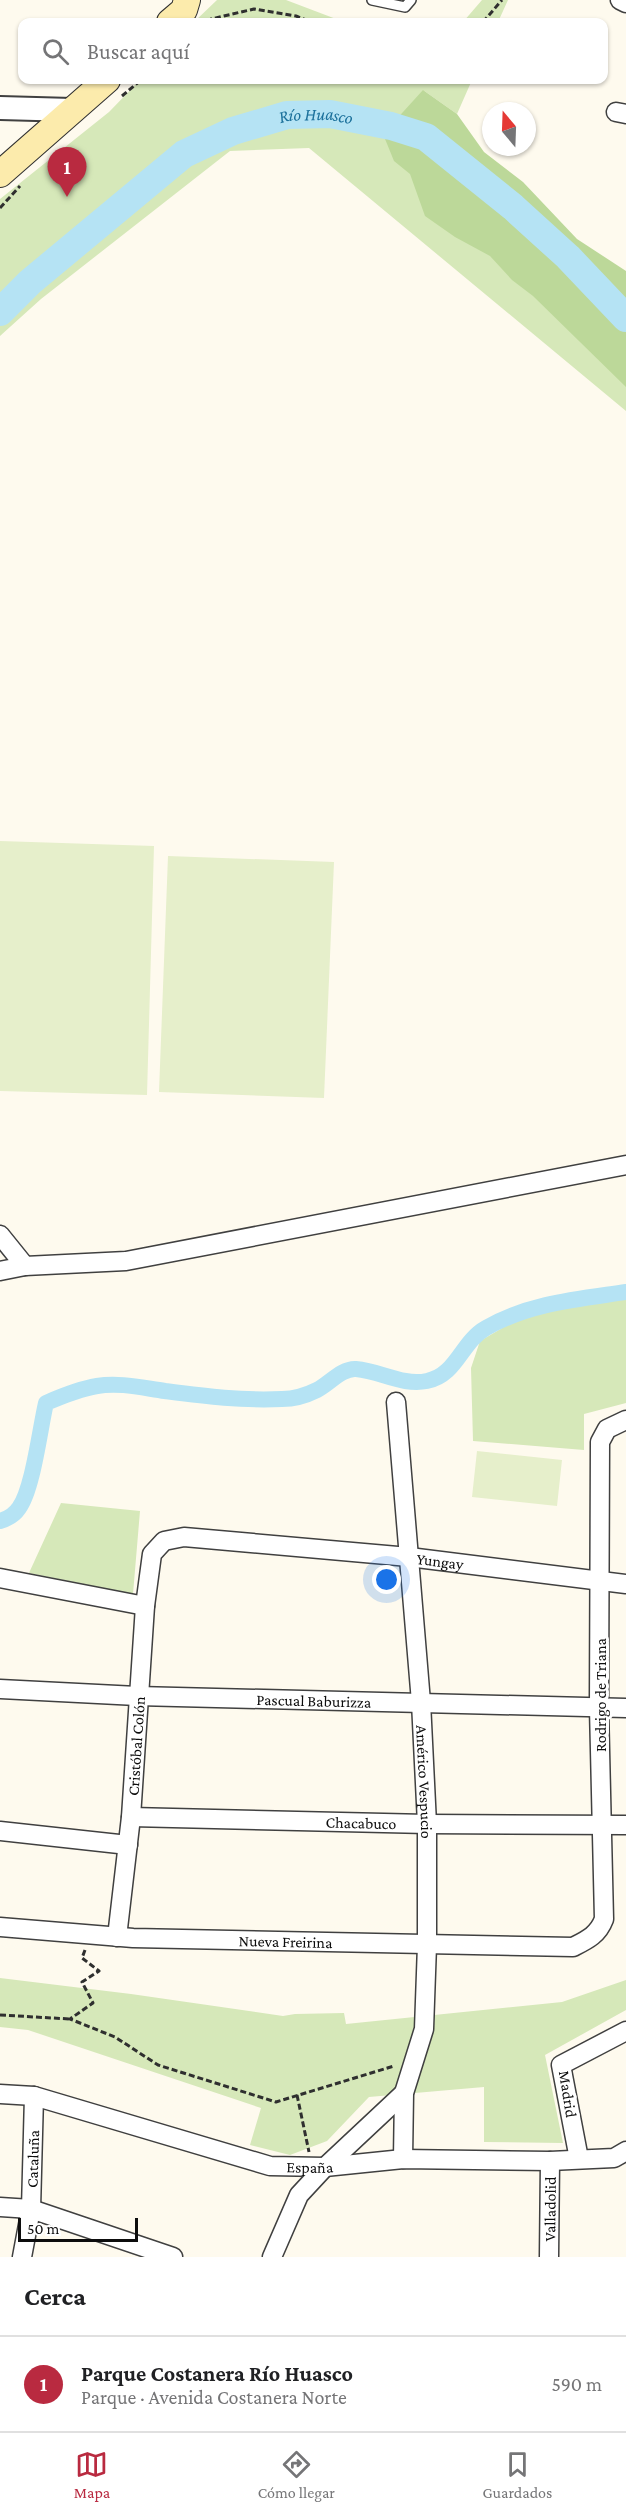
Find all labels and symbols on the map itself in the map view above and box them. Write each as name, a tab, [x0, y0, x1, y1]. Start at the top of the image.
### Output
north arrow	[482, 102, 536, 156]
water label: Río Huasco	[276, 104, 355, 128]
pin: 1	[48, 148, 86, 197]
street label: Yungay	[416, 1550, 465, 1573]
your location	[372, 1565, 401, 1594]
street label: Rodrigo de Triana	[592, 1637, 610, 1752]
street label: Pascual Baburizza	[256, 1690, 372, 1710]
street label: Cristóbal Colón	[124, 1695, 148, 1796]
street label: Américo Vespucio	[414, 1725, 436, 1839]
street label: Chacabuco	[325, 1813, 397, 1832]
street label: Nueva Freirina	[238, 1932, 333, 1951]
street label: Madrid	[556, 2069, 580, 2119]
street label: Cataluña	[23, 2129, 42, 2188]
street label: España	[286, 2158, 335, 2176]
street label: Valladolid	[541, 2176, 558, 2241]
scale bar	[18, 2215, 138, 2242]

